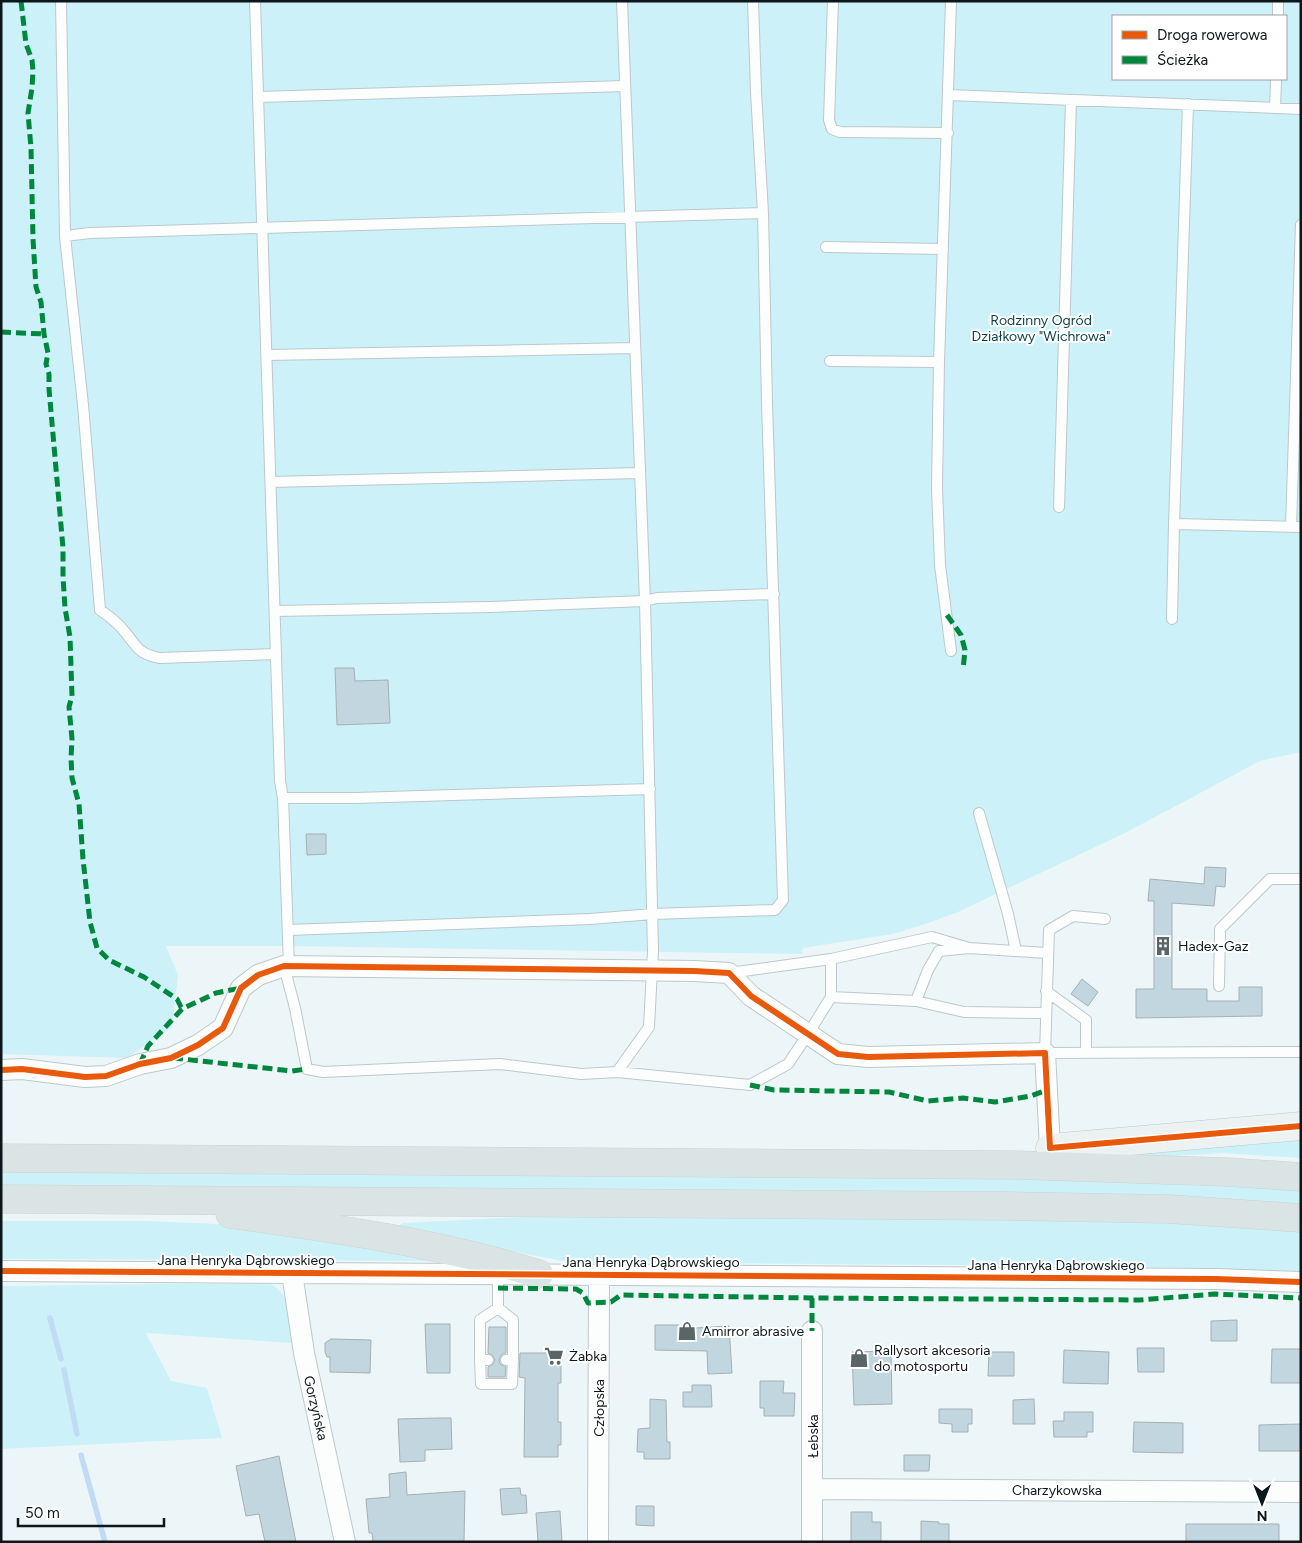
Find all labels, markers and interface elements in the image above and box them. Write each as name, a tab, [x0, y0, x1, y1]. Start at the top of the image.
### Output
legend	[1112, 15, 1287, 80]
text: Droga rowerowa	[1157, 26, 1267, 44]
text: Ścieżka	[1157, 51, 1208, 69]
park label: Rodzinny Ogród Działkowy "Wichrowa"	[972, 312, 1110, 345]
building icon: Hadex-Gaz	[1152, 935, 1174, 957]
place label: Hadex-Gaz	[1178, 938, 1249, 955]
street label: Jana Henryka Dąbrowskiego	[157, 1252, 335, 1269]
street label: Jana Henryka Dąbrowskiego	[562, 1254, 740, 1271]
street label: Jana Henryka Dąbrowskiego	[967, 1257, 1145, 1274]
shop icon: Amirror abrasive	[676, 1320, 698, 1342]
place label: Amirror abrasive	[702, 1323, 805, 1340]
place label: Rallysort akcesoria do motosportu	[874, 1342, 990, 1375]
supermarket icon: Żabka	[543, 1345, 565, 1367]
shop icon: Rallysort akcesoria do motosportu	[848, 1347, 870, 1369]
place label: Żabka	[569, 1348, 607, 1365]
street label: Gorzyńska	[300, 1374, 331, 1442]
street label: Człopska	[591, 1379, 608, 1437]
street label: Łebska	[805, 1414, 822, 1458]
north arrow	[1237, 1478, 1287, 1528]
street label: Charzykowska	[1012, 1482, 1102, 1499]
scale bar	[18, 1496, 164, 1528]
text: 50 m	[25, 1504, 60, 1522]
text: N	[1257, 1507, 1267, 1524]

